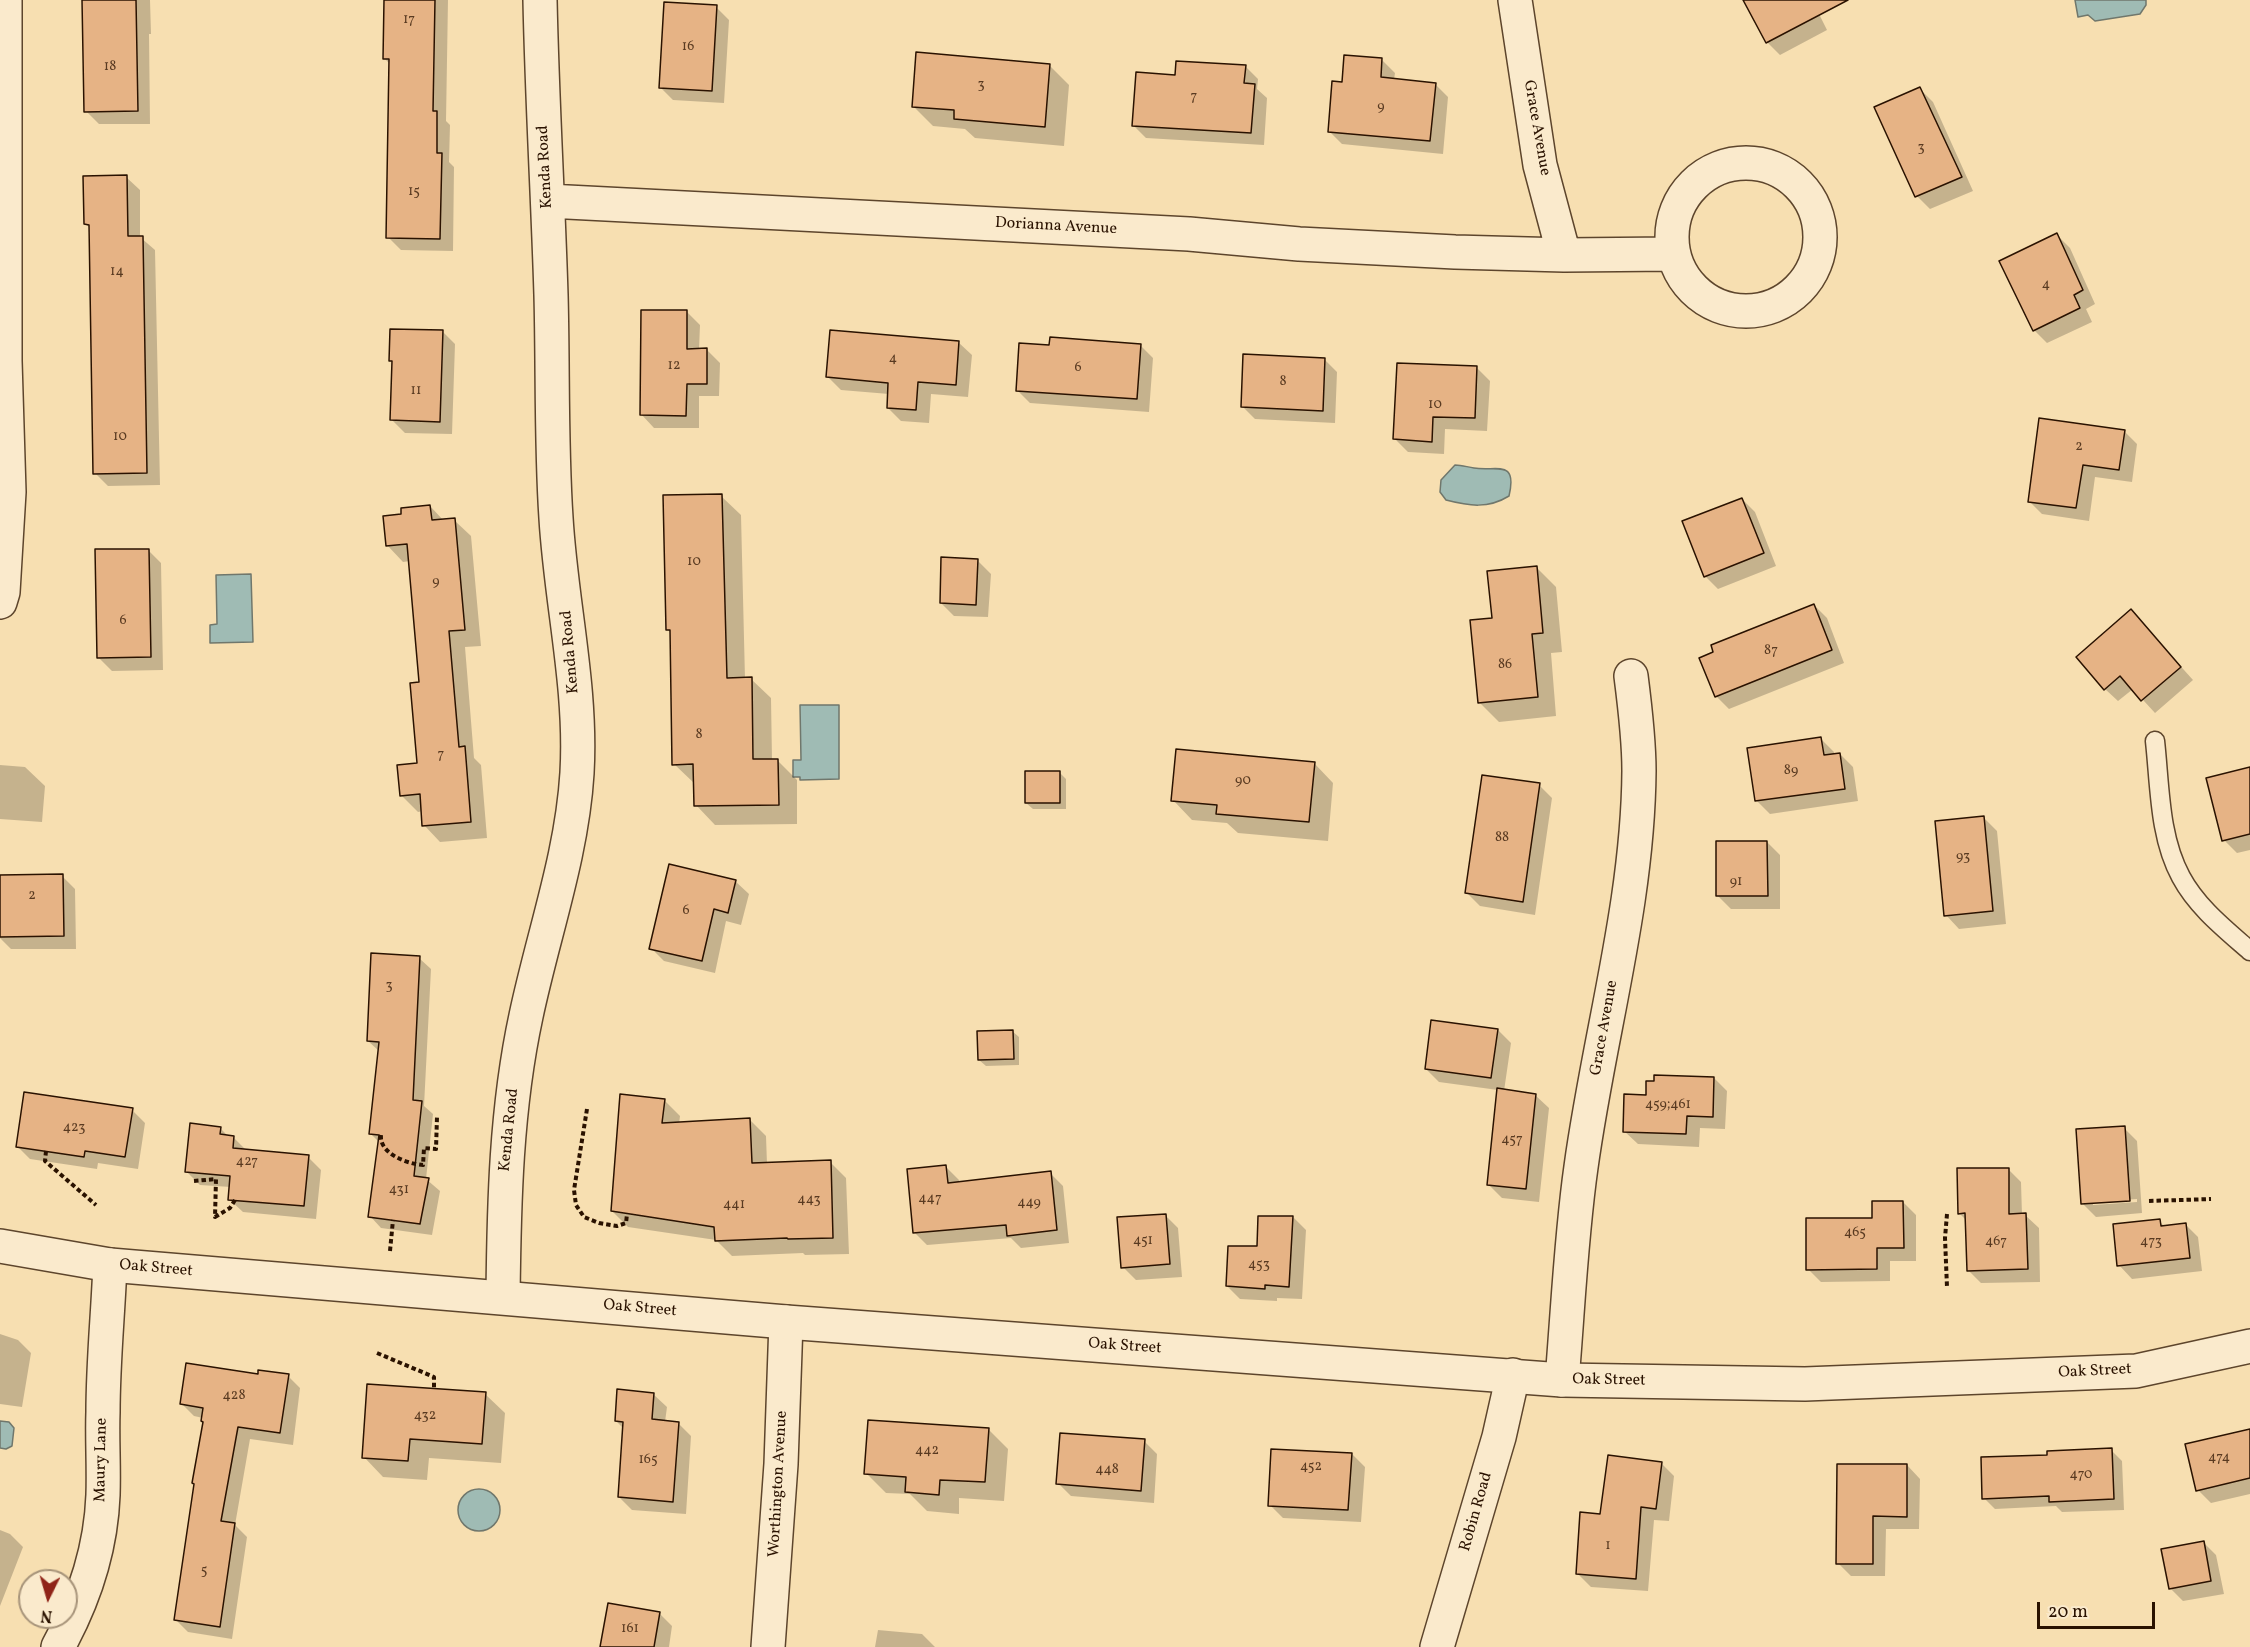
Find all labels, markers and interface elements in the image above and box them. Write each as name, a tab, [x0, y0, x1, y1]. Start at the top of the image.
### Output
house number: 17	[403, 12, 415, 28]
house number: 16	[682, 39, 694, 55]
house number: 18	[104, 59, 116, 75]
house number: 3	[977, 77, 985, 93]
street label: Grace Avenue	[1518, 79, 1554, 177]
house number: 7	[1191, 89, 1197, 105]
house number: 9	[1377, 99, 1385, 115]
street label: Kenda Road	[534, 125, 558, 209]
house number: 3	[1917, 140, 1925, 156]
house number: 15	[408, 184, 420, 200]
street label: Dorianna Avenue	[994, 214, 1118, 240]
house number: 14	[110, 264, 124, 280]
house number: 4	[2042, 277, 2050, 293]
house number: 4	[889, 351, 897, 367]
house number: 12	[668, 358, 680, 374]
house number: 6	[1074, 360, 1082, 376]
house number: 8	[1279, 374, 1287, 390]
house number: 11	[411, 383, 421, 399]
house number: 10	[1428, 397, 1442, 413]
house number: 10	[113, 429, 127, 445]
house number: 2	[2075, 439, 2083, 455]
house number: 10	[687, 554, 701, 570]
house number: 9	[432, 574, 440, 590]
street label: Kenda Road	[558, 609, 584, 695]
house number: 6	[119, 613, 127, 629]
house number: 87	[1764, 643, 1778, 659]
house number: 86	[1498, 657, 1512, 673]
house number: 8	[695, 727, 703, 743]
house number: 7	[438, 747, 444, 763]
house number: 89	[1784, 763, 1798, 779]
house number: 90	[1235, 773, 1251, 789]
house number: 88	[1495, 830, 1509, 846]
house number: 93	[1956, 849, 1970, 865]
house number: 91	[1730, 874, 1742, 890]
house number: 2	[28, 888, 36, 904]
house number: 6	[682, 903, 690, 919]
house number: 3	[385, 978, 393, 994]
street label: Grace Avenue	[1587, 979, 1623, 1077]
street label: Kenda Road	[496, 1087, 524, 1173]
house number: 459;461	[1645, 1097, 1691, 1113]
house number: 423	[63, 1120, 85, 1136]
house number: 457	[1501, 1132, 1523, 1148]
house number: 427	[236, 1154, 258, 1170]
house number: 431	[389, 1182, 409, 1198]
house number: 447	[918, 1191, 942, 1207]
house number: 443	[797, 1192, 821, 1208]
house number: 449	[1017, 1195, 1041, 1211]
house number: 441	[723, 1197, 745, 1213]
house number: 465	[1844, 1225, 1866, 1241]
house number: 451	[1133, 1233, 1153, 1249]
house number: 467	[1985, 1234, 2007, 1250]
house number: 473	[2140, 1234, 2162, 1250]
street label: Oak Street	[119, 1256, 193, 1282]
house number: 453	[1248, 1257, 1270, 1273]
street label: Oak Street	[603, 1296, 677, 1322]
street label: Oak Street	[1088, 1335, 1162, 1359]
street label: Oak Street	[2058, 1360, 2132, 1384]
street label: Oak Street	[1572, 1371, 1646, 1391]
house number: 428	[223, 1388, 245, 1404]
house number: 432	[414, 1408, 436, 1424]
street label: Worthington Avenue	[766, 1410, 792, 1558]
street label: Maury Lane	[92, 1418, 112, 1502]
house number: 442	[915, 1443, 939, 1459]
house number: 474	[2208, 1450, 2230, 1466]
house number: 165	[638, 1452, 658, 1468]
house number: 452	[1300, 1459, 1322, 1475]
house number: 448	[1095, 1462, 1119, 1478]
house number: 470	[2069, 1467, 2093, 1483]
street label: Robin Road	[1457, 1470, 1497, 1554]
house number: 1	[1605, 1538, 1611, 1554]
house number: 5	[201, 1563, 207, 1579]
north arrow	[18, 1569, 78, 1629]
scale bar	[2040, 1590, 2158, 1628]
text: 20 m	[2048, 1600, 2088, 1625]
text: N	[40, 1603, 53, 1626]
house number: 161	[621, 1621, 639, 1637]

